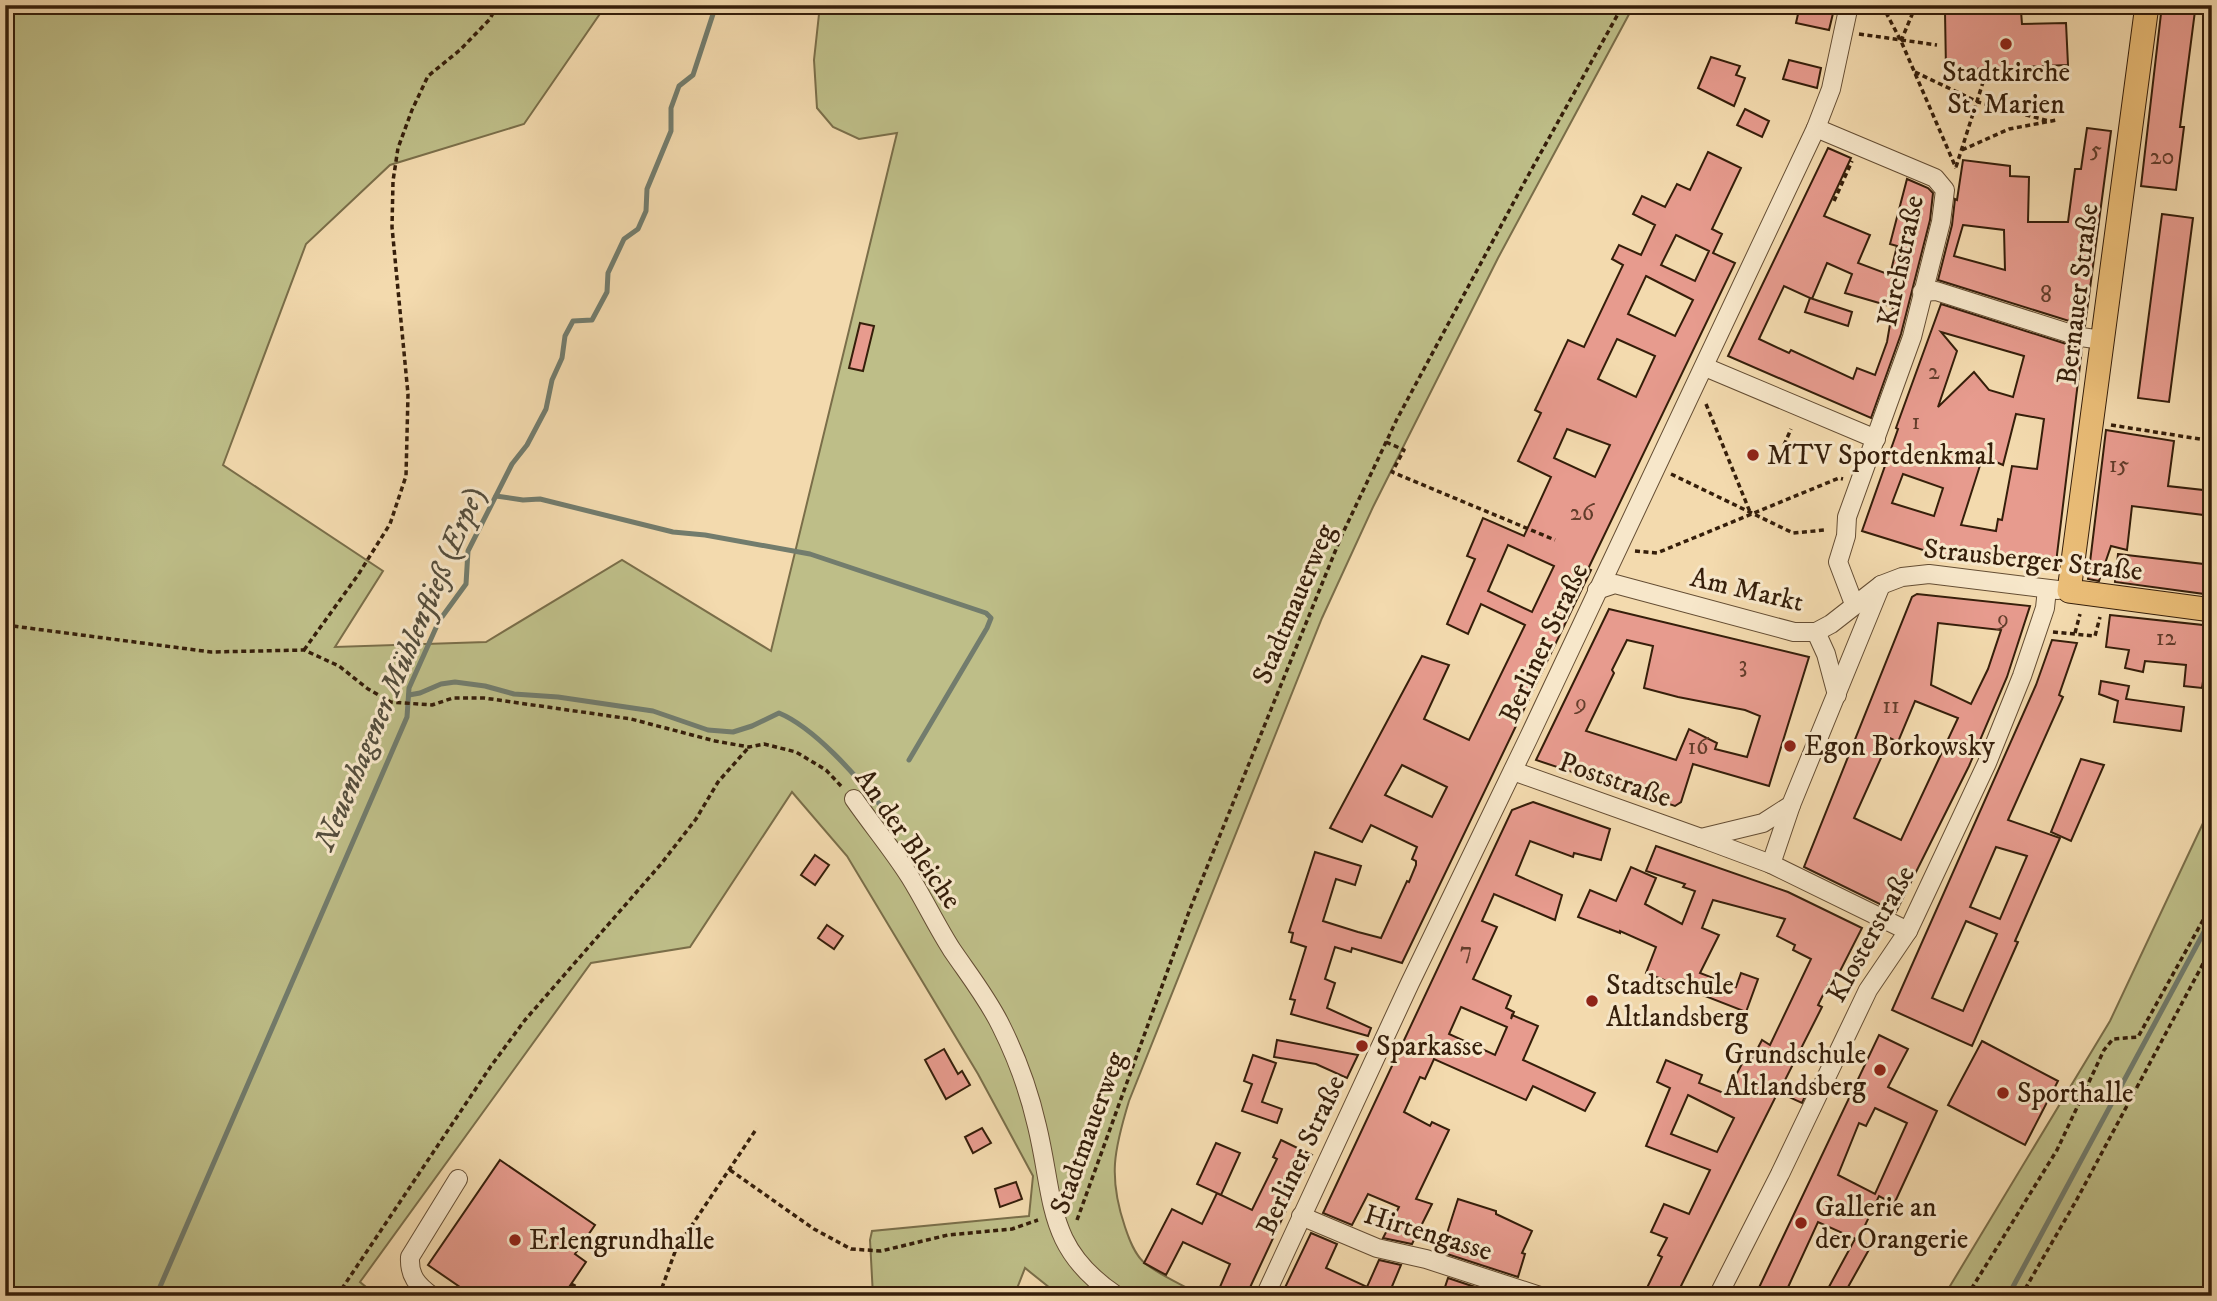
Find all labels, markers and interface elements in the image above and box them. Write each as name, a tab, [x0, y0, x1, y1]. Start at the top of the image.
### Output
marker: Stadtkirche St. Marien	[1998, 36, 2014, 52]
place label: Stadtkirche St. Marien	[1942, 55, 2070, 122]
house number: 5	[2090, 135, 2102, 165]
house number: 20	[2150, 142, 2174, 172]
street label: Kirchstraße	[1870, 192, 1932, 330]
street label: Bernauer Straße	[2050, 201, 2106, 387]
house number: 8	[2040, 280, 2052, 310]
house number: 2	[1928, 357, 1940, 387]
house number: 1	[1912, 407, 1920, 437]
place label: MTV Sportdenkmal	[1767, 438, 1996, 473]
marker: MTV Sportdenkmal	[1745, 447, 1761, 463]
house number: 15	[2109, 450, 2129, 480]
water label: Neuenhagener Mühlenfließ (Erpe)	[306, 482, 494, 858]
house number: 26	[1570, 498, 1596, 528]
street label: Stadtmauerweg	[1245, 518, 1344, 689]
street label: Strausberger Straße	[1922, 531, 2144, 589]
street label: Berliner Straße	[1492, 558, 1596, 728]
street label: Am Markt	[1687, 560, 1807, 620]
house number: 9	[1996, 604, 2009, 634]
house number: 12	[2156, 623, 2177, 653]
house number: 3	[1739, 650, 1747, 680]
house number: 9	[1574, 688, 1587, 718]
house number: 11	[1882, 691, 1900, 721]
place label: Egon Borkowsky	[1804, 729, 1996, 764]
house number: 16	[1687, 732, 1710, 762]
marker: Egon Borkowsky	[1782, 738, 1798, 754]
street label: Poststraße	[1554, 744, 1676, 816]
street label: An der Bleiche	[847, 762, 969, 916]
street label: Klosterstraße	[1819, 859, 1923, 1009]
house number: 7	[1460, 936, 1472, 966]
place label: Stadtschule Altlandsberg	[1606, 968, 1748, 1035]
marker: Stadtschule Altlandsberg	[1584, 993, 1600, 1009]
place label: Sparkasse	[1376, 1029, 1483, 1064]
place label: Grundschule Altlandsberg	[1724, 1037, 1866, 1104]
marker: Sparkasse	[1354, 1038, 1370, 1054]
street label: Stadtmauerweg	[1042, 1047, 1134, 1219]
marker: Grundschule Altlandsberg	[1872, 1062, 1888, 1078]
street label: Berliner Straße	[1249, 1070, 1353, 1240]
place label: Sporthalle	[2017, 1076, 2134, 1111]
marker: Sporthalle	[1995, 1085, 2011, 1101]
place label: Gallerie an der Orangerie	[1815, 1190, 1968, 1257]
street label: Hirtengasse	[1360, 1197, 1496, 1269]
marker: Gallerie an der Orangerie	[1793, 1215, 1809, 1231]
place label: Erlengrundhalle	[529, 1223, 715, 1258]
marker: Erlengrundhalle	[507, 1232, 523, 1248]

